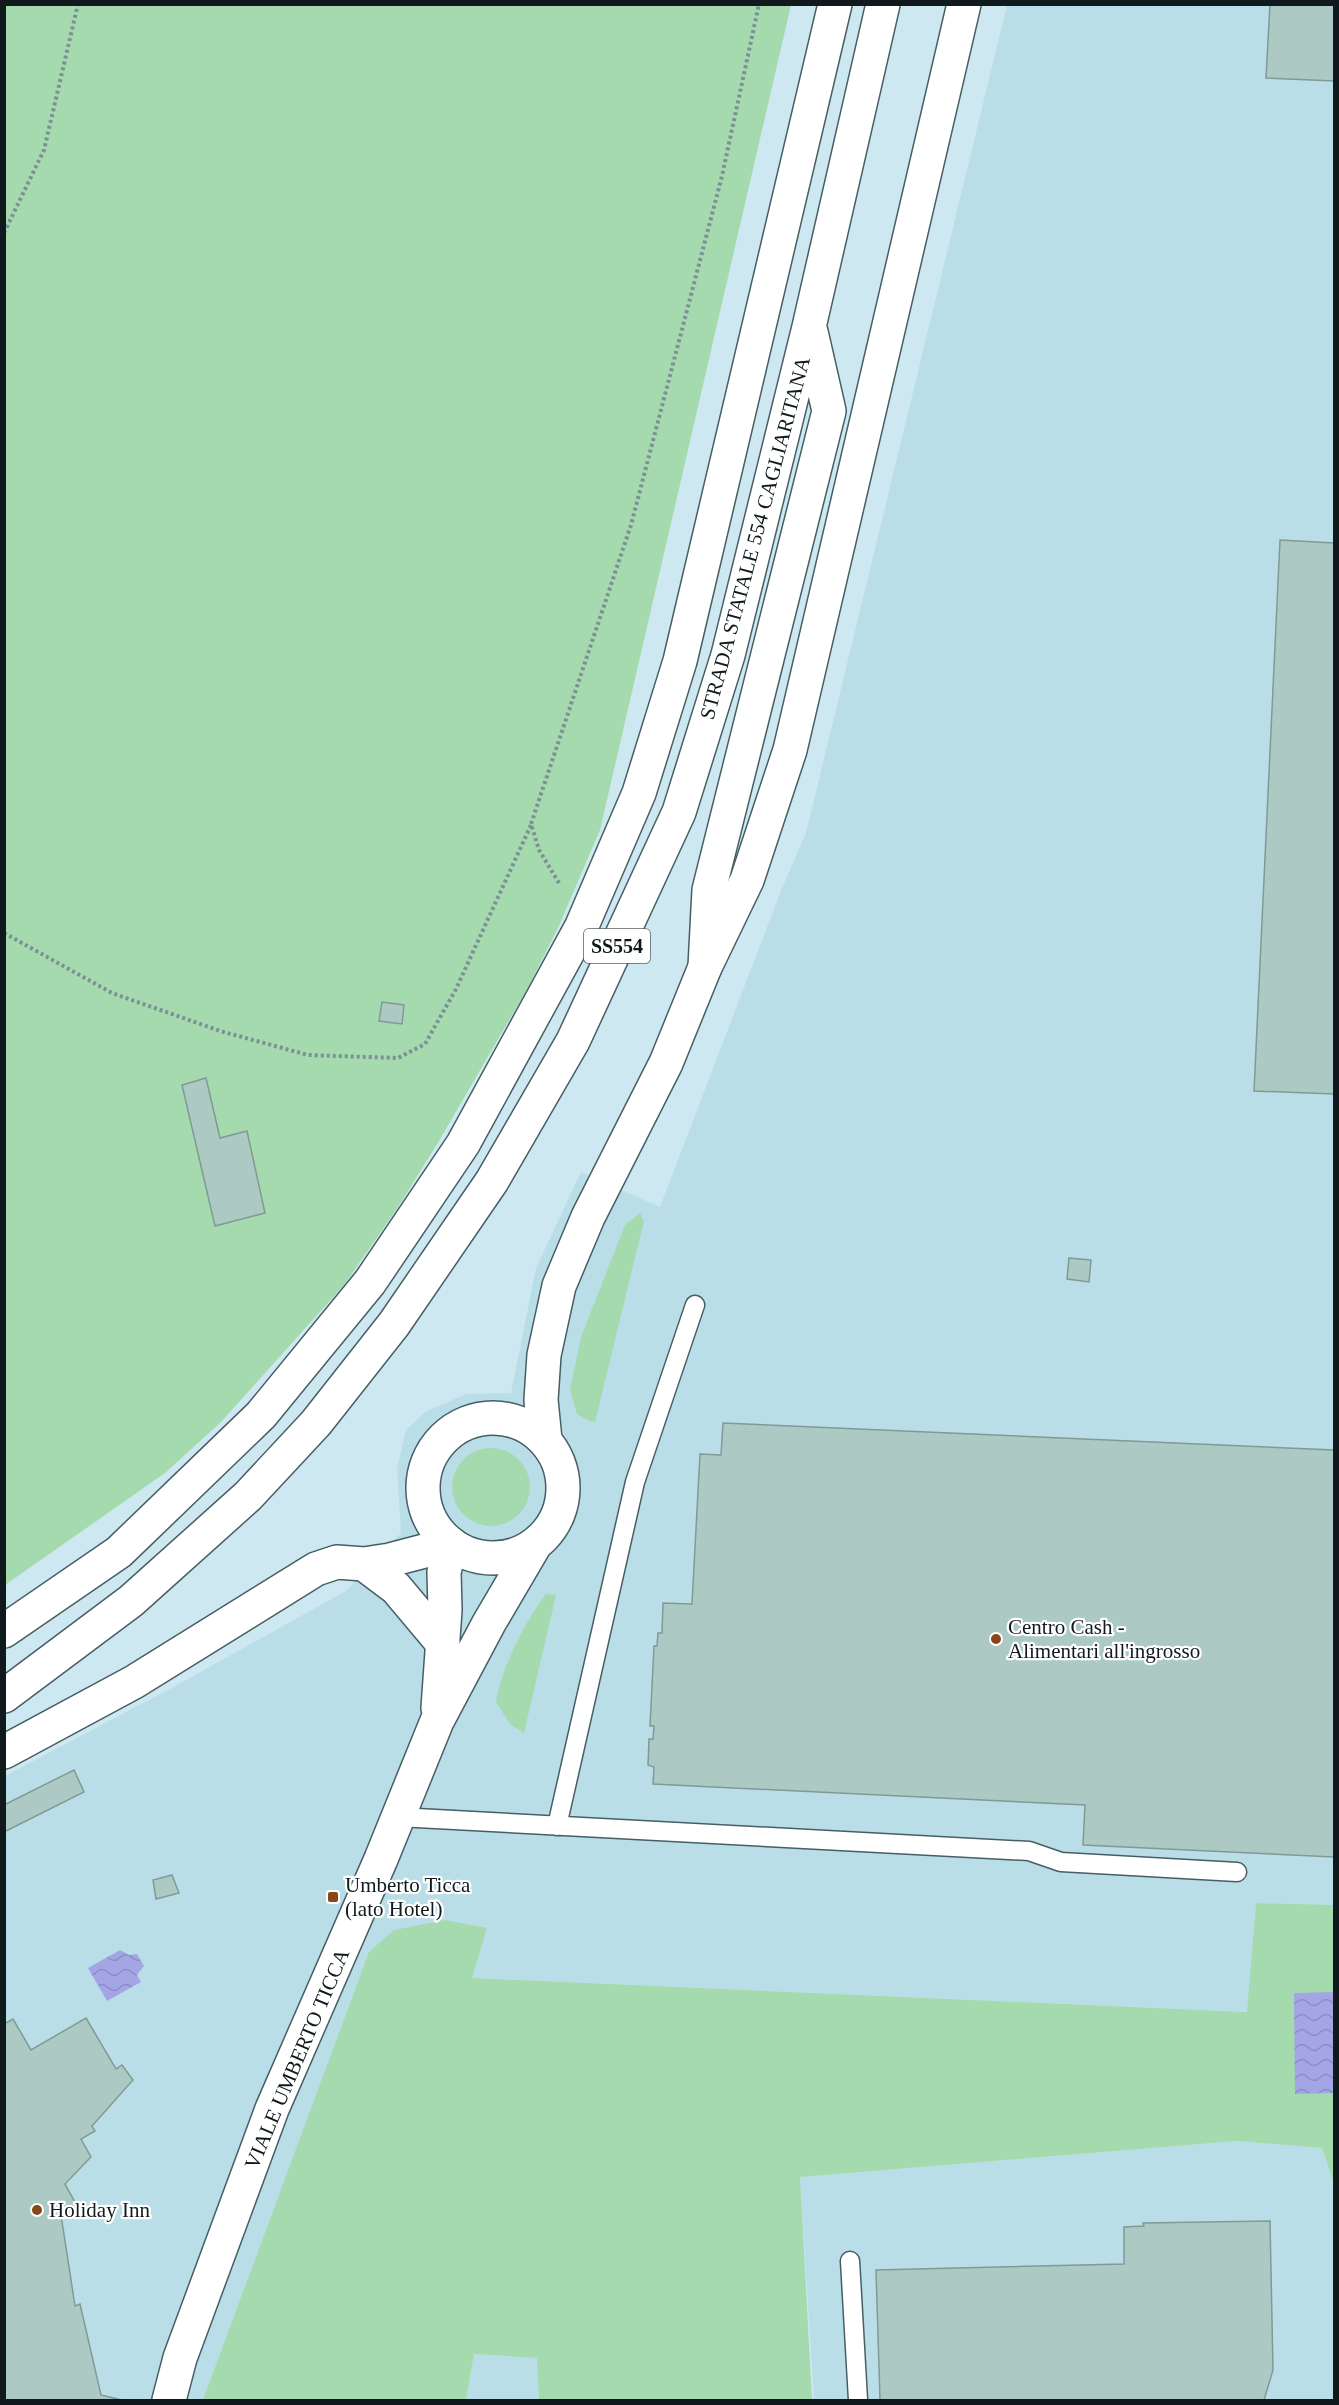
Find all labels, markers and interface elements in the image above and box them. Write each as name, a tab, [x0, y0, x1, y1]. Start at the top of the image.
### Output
street label: STRADA STATALE 554 CAGLIARITANA	[695, 353, 815, 722]
road number: SS554	[584, 929, 650, 963]
place label: Centro Cash - Alimentari all'ingrosso	[1008, 1615, 1200, 1663]
marker: Centro Cash - Alimentari all'ingrosso	[989, 1632, 1003, 1646]
place label: Umberto Ticca (lato Hotel)	[345, 1873, 471, 1921]
marker: Umberto Ticca (lato Hotel)	[326, 1890, 340, 1904]
street label: VIALE UMBERTO TICCA	[240, 1944, 355, 2173]
place label: Holiday Inn	[49, 2198, 150, 2222]
marker: Holiday Inn	[30, 2203, 44, 2217]

